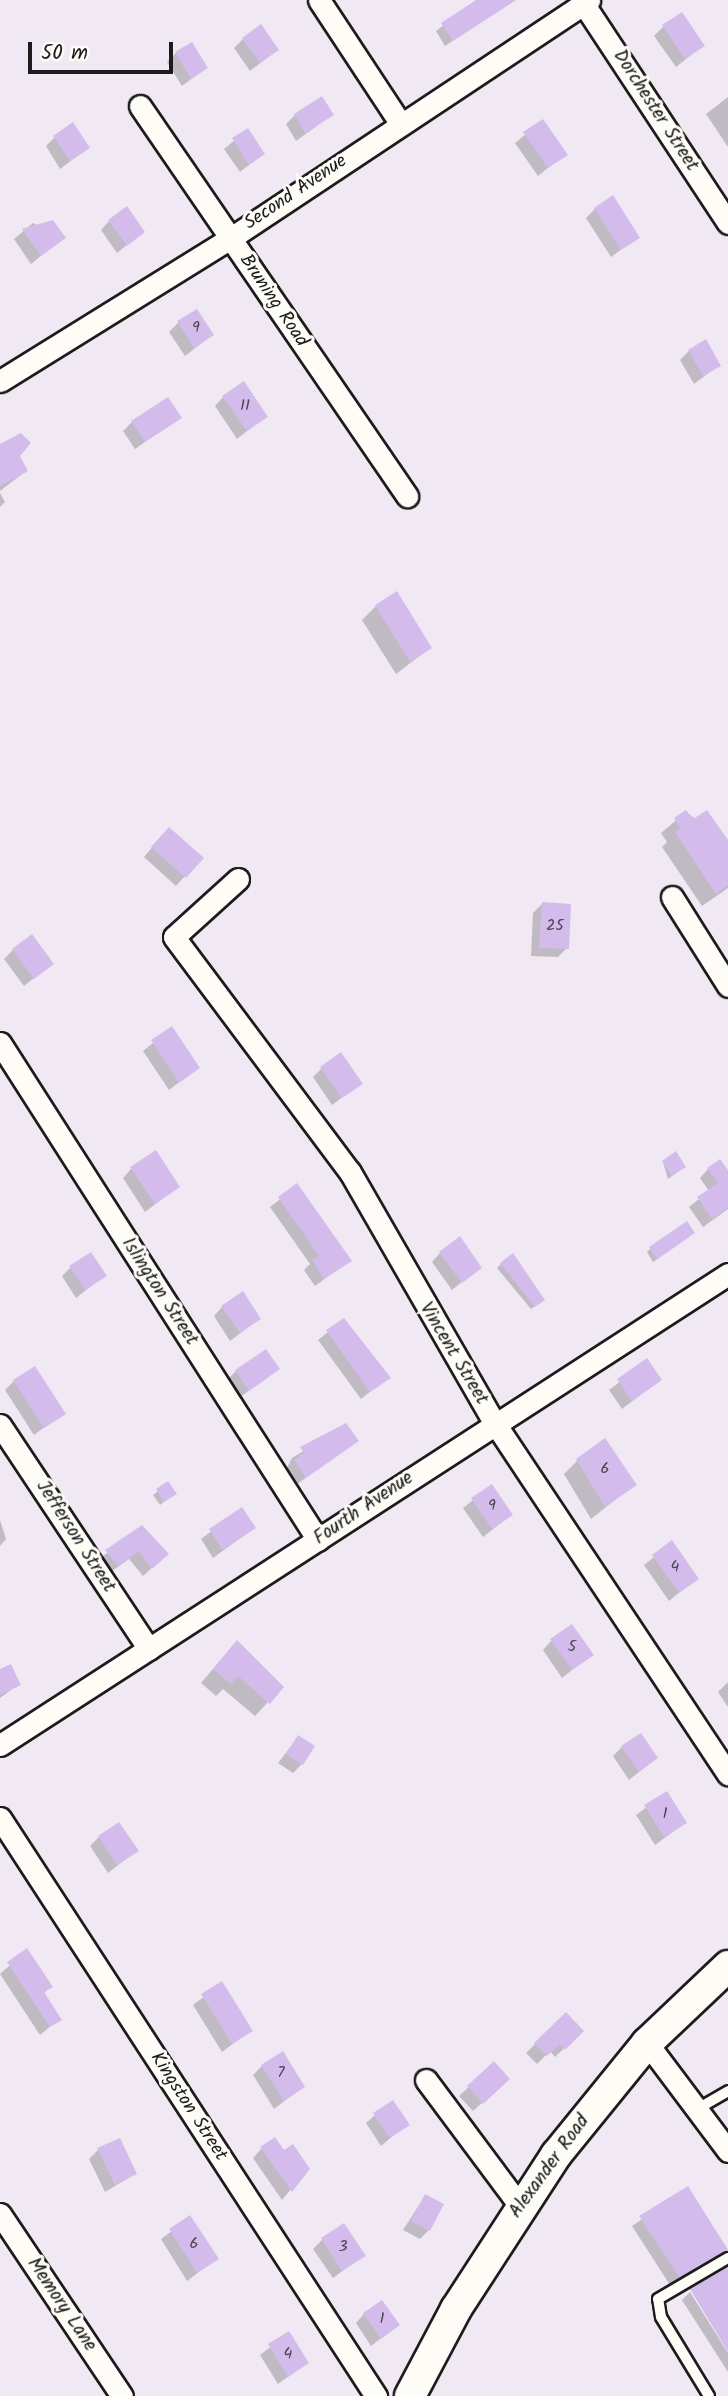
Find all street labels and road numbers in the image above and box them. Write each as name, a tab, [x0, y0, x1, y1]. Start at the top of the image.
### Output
street label: Dorchester Street	[607, 46, 703, 176]
street label: Second Avenue	[240, 150, 352, 236]
street label: Bruning Road	[234, 250, 312, 352]
street label: Islington Street	[116, 1234, 202, 1350]
street label: Vincent Street	[414, 1299, 492, 1409]
street label: Fourth Avenue	[310, 1467, 418, 1551]
street label: Jefferson Street	[30, 1477, 120, 1597]
street label: Kingston Street	[144, 2048, 232, 2166]
street label: Alexander Road	[505, 2111, 595, 2223]
street label: Memory Lane	[21, 2254, 101, 2356]

